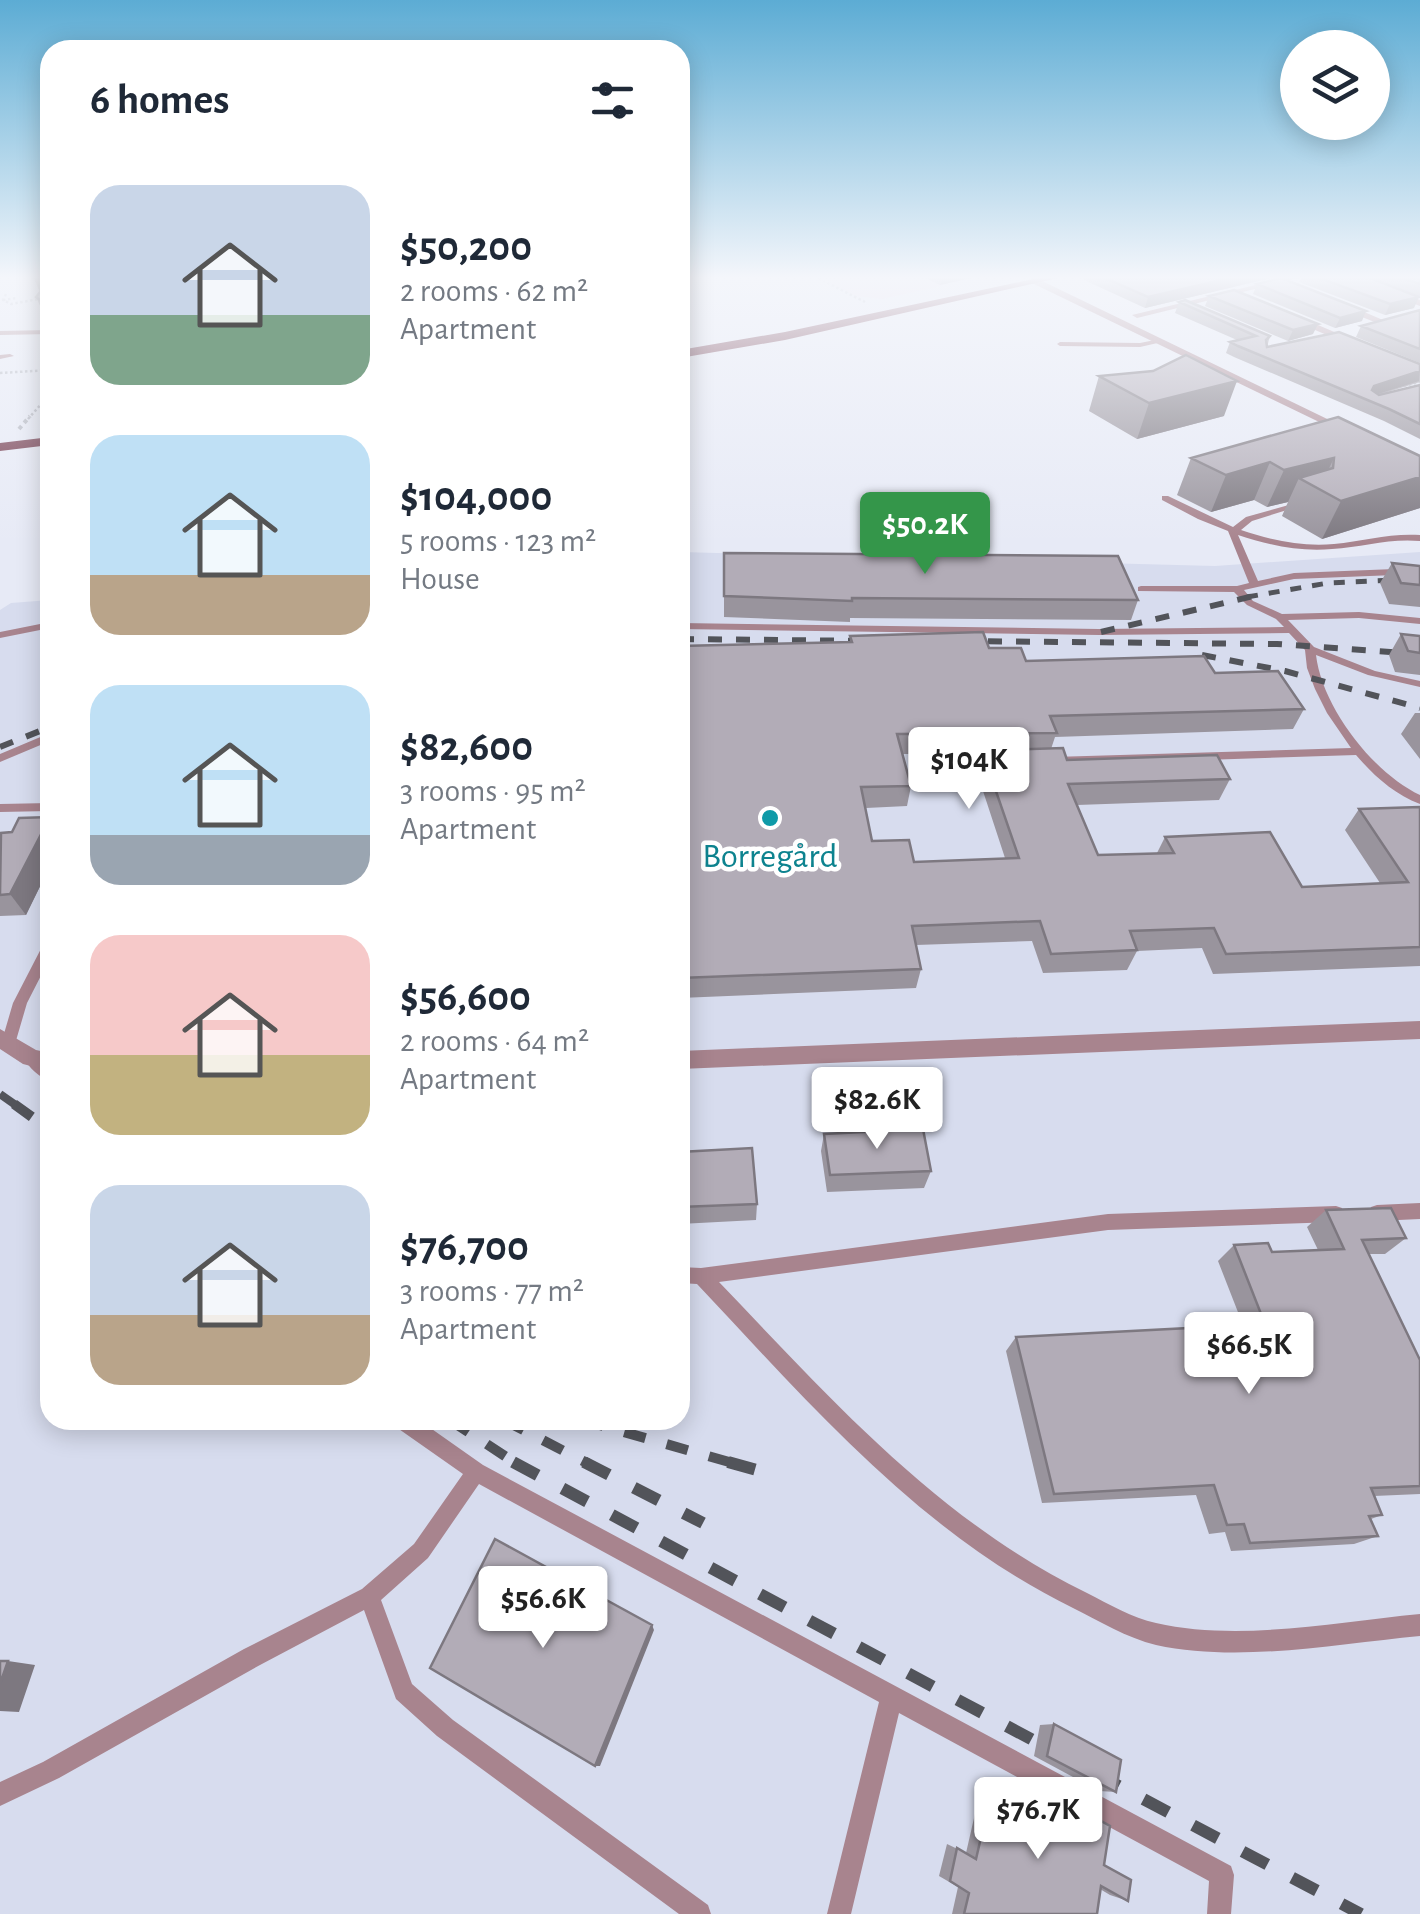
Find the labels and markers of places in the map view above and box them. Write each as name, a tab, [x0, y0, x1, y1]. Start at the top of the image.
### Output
pin: $50.2K	[844, 492, 1006, 577]
pin: $104K	[899, 727, 1039, 812]
marker: Borregård	[759, 807, 781, 829]
place label: Borregård	[702, 839, 838, 874]
pin: $82.6K	[796, 1067, 958, 1152]
pin: $66.5K	[1168, 1312, 1330, 1397]
pin: $56.6K	[462, 1566, 624, 1651]
pin: $76.7K	[957, 1777, 1119, 1862]

